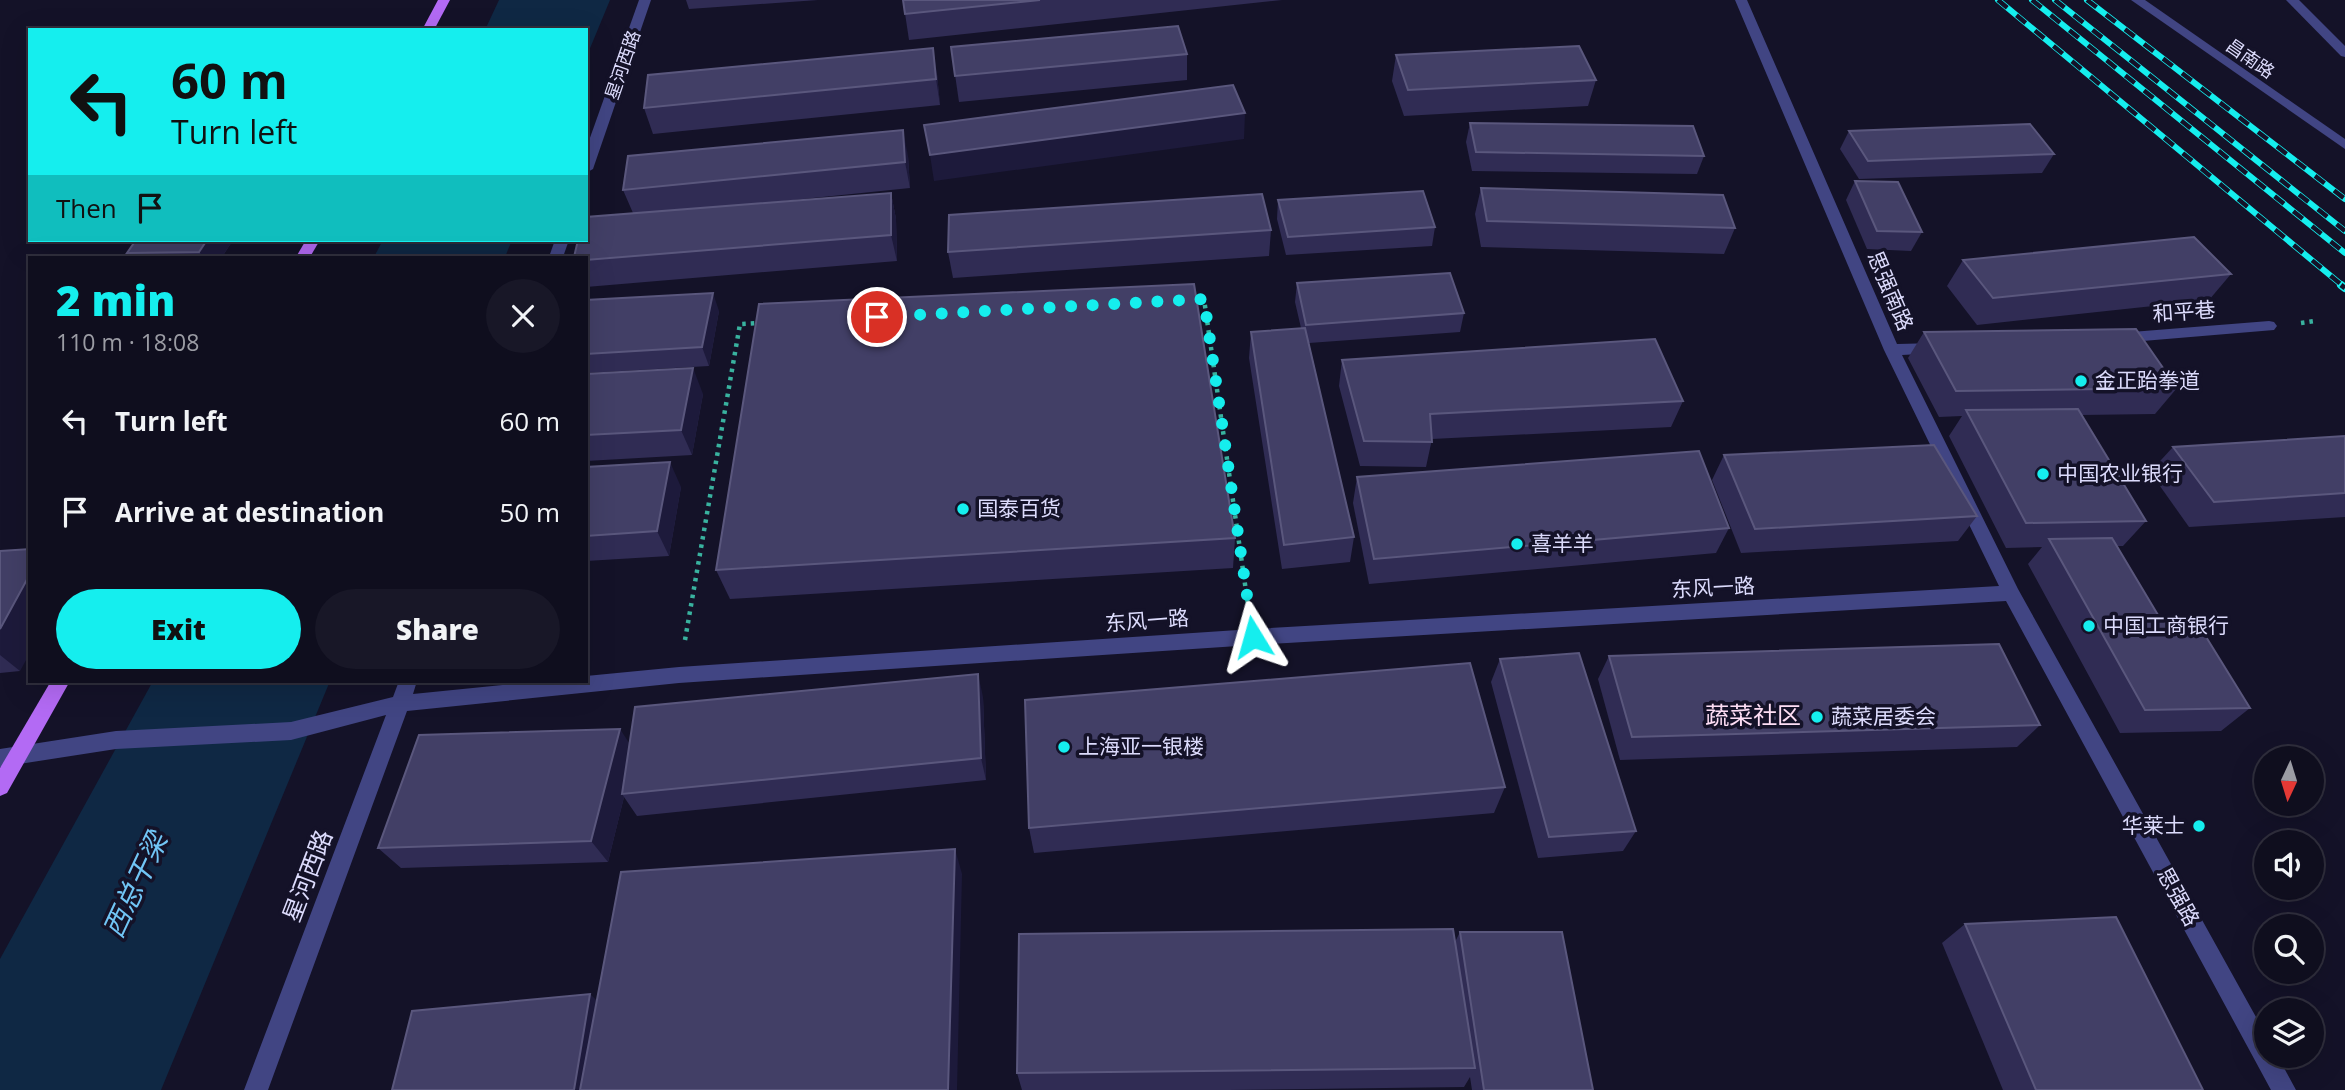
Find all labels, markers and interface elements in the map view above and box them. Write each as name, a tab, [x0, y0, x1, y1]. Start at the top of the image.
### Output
street label: 星河西路	[599, 27, 645, 103]
street label: 昌南路	[2222, 33, 2280, 83]
text: 60 m	[171, 47, 288, 113]
icon: left	[56, 56, 147, 147]
text: Turn left	[171, 110, 297, 153]
icon: arrive	[131, 189, 169, 227]
text: Then	[56, 190, 117, 226]
street label: 思强南路	[1862, 246, 1920, 335]
text: 2 min	[56, 271, 175, 328]
button: close	[486, 279, 560, 353]
pin	[847, 287, 907, 347]
street label: 和平巷	[2152, 295, 2216, 327]
icon: arrive	[858, 298, 896, 336]
text: 110 m · 18:08	[56, 326, 199, 358]
place label: 金正跆拳道	[2095, 366, 2200, 394]
marker: 金正跆拳道	[2073, 373, 2089, 389]
icon: left	[56, 402, 94, 440]
text: Turn left	[115, 403, 227, 439]
text: 60 m	[499, 403, 560, 439]
place label: 中国农业银行	[2057, 459, 2183, 487]
marker: 中国农业银行	[2035, 466, 2051, 482]
icon: arrive	[56, 493, 94, 531]
text: Arrive at destination	[115, 494, 384, 530]
text: 50 m	[499, 494, 560, 530]
place label: 国泰百货	[977, 494, 1061, 522]
marker: 国泰百货	[955, 501, 971, 517]
place label: 喜羊羊	[1531, 529, 1594, 557]
marker: 喜羊羊	[1509, 536, 1525, 552]
street label: 东风一路	[1670, 571, 1756, 603]
button: Exit	[56, 589, 301, 669]
button: Share	[315, 589, 560, 669]
position arrow	[1216, 600, 1290, 674]
street label: 东风一路	[1104, 603, 1190, 637]
place label: 中国工商银行	[2103, 611, 2229, 639]
marker: 中国工商银行	[2081, 618, 2097, 634]
district label: 蔬菜社区	[1705, 698, 1801, 731]
place label: 蔬菜居委会	[1831, 702, 1936, 730]
marker: 蔬菜居委会	[1809, 709, 1825, 725]
place label: 上海亚一银楼	[1078, 732, 1204, 760]
marker: 上海亚一银楼	[1056, 739, 1072, 755]
north arrow	[2254, 746, 2324, 816]
map controls	[2254, 746, 2324, 1068]
place label: 华莱士	[2122, 811, 2185, 839]
marker: 华莱士	[2191, 818, 2207, 834]
water label: 西总干梁	[93, 823, 176, 943]
street label: 星河西路	[274, 825, 339, 926]
button: sound	[2254, 830, 2324, 900]
street label: 思强路	[2151, 862, 2206, 931]
button: search	[2254, 914, 2324, 984]
button: layers	[2254, 998, 2324, 1068]

